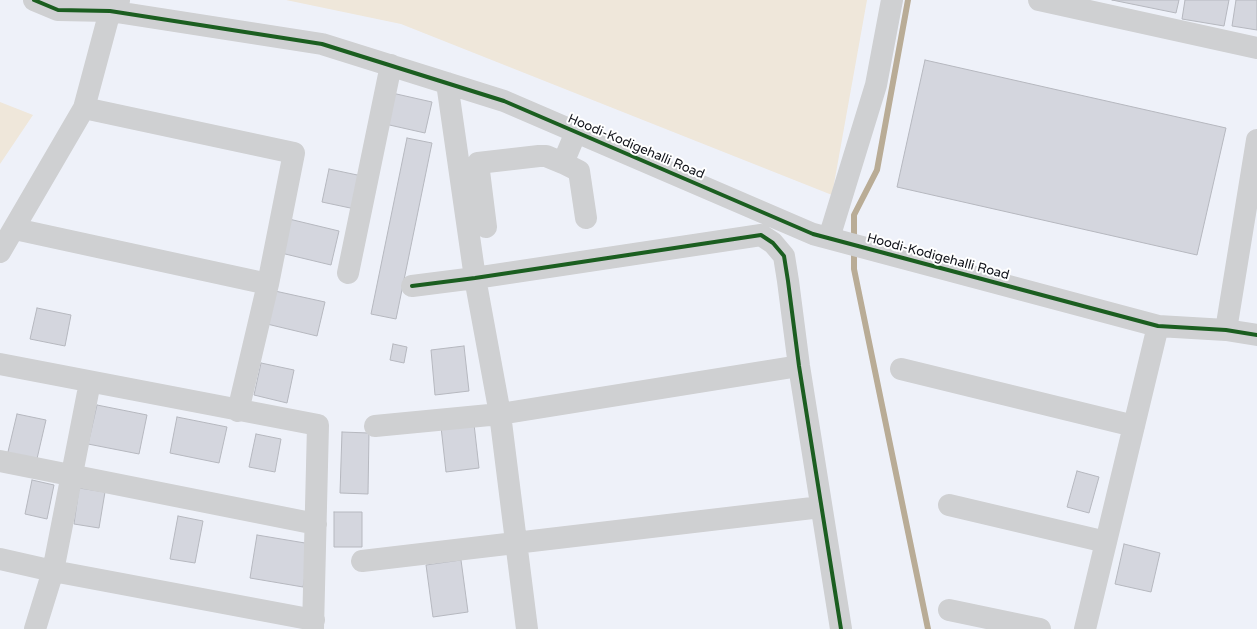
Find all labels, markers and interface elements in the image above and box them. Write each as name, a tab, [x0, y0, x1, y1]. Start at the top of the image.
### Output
street label: Hoodi-Kodigehalli Road	[565, 111, 707, 183]
street label: Hoodi-Kodigehalli Road	[865, 230, 1011, 284]

